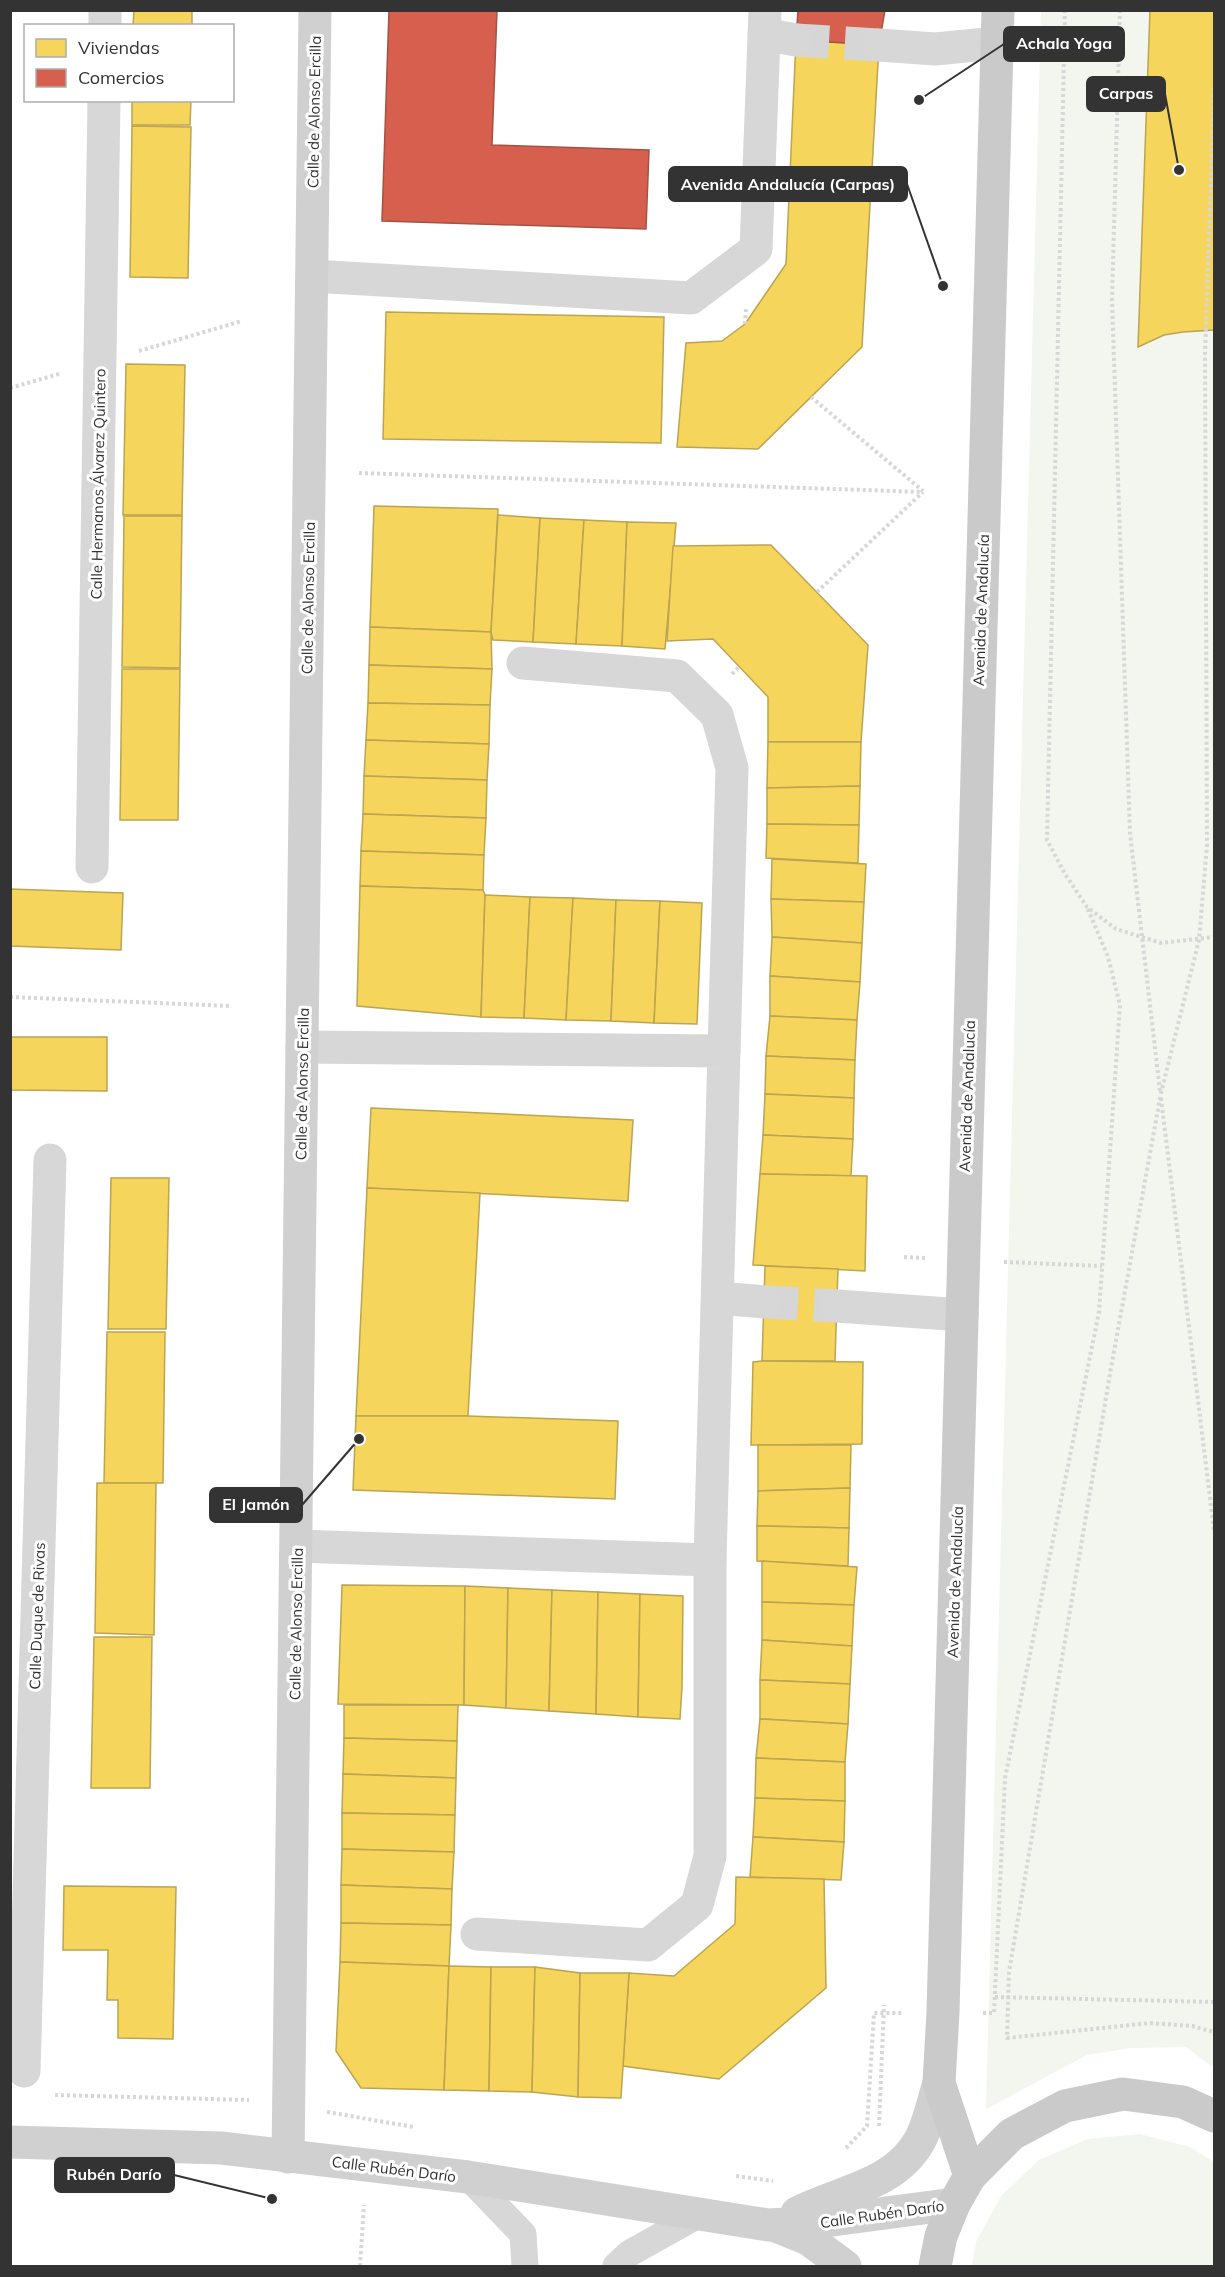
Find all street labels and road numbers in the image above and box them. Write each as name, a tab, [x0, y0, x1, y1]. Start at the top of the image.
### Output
street label: Calle de Alonso Ercilla	[303, 36, 325, 188]
street label: Calle Hermanos Álvarez Quintero	[86, 369, 110, 599]
street label: Calle de Alonso Ercilla	[297, 522, 319, 674]
street label: Avenida de Andalucía	[969, 534, 993, 686]
street label: Calle de Alonso Ercilla	[291, 1008, 313, 1160]
street label: Avenida de Andalucía	[955, 1020, 979, 1172]
street label: Avenida de Andalucía	[943, 1506, 967, 1658]
street label: Calle Duque de Rivas	[25, 1542, 49, 1690]
street label: Calle de Alonso Ercilla	[285, 1548, 307, 1700]
street label: Calle Rubén Darío	[331, 2152, 457, 2186]
street label: Calle Rubén Darío	[819, 2196, 945, 2232]

